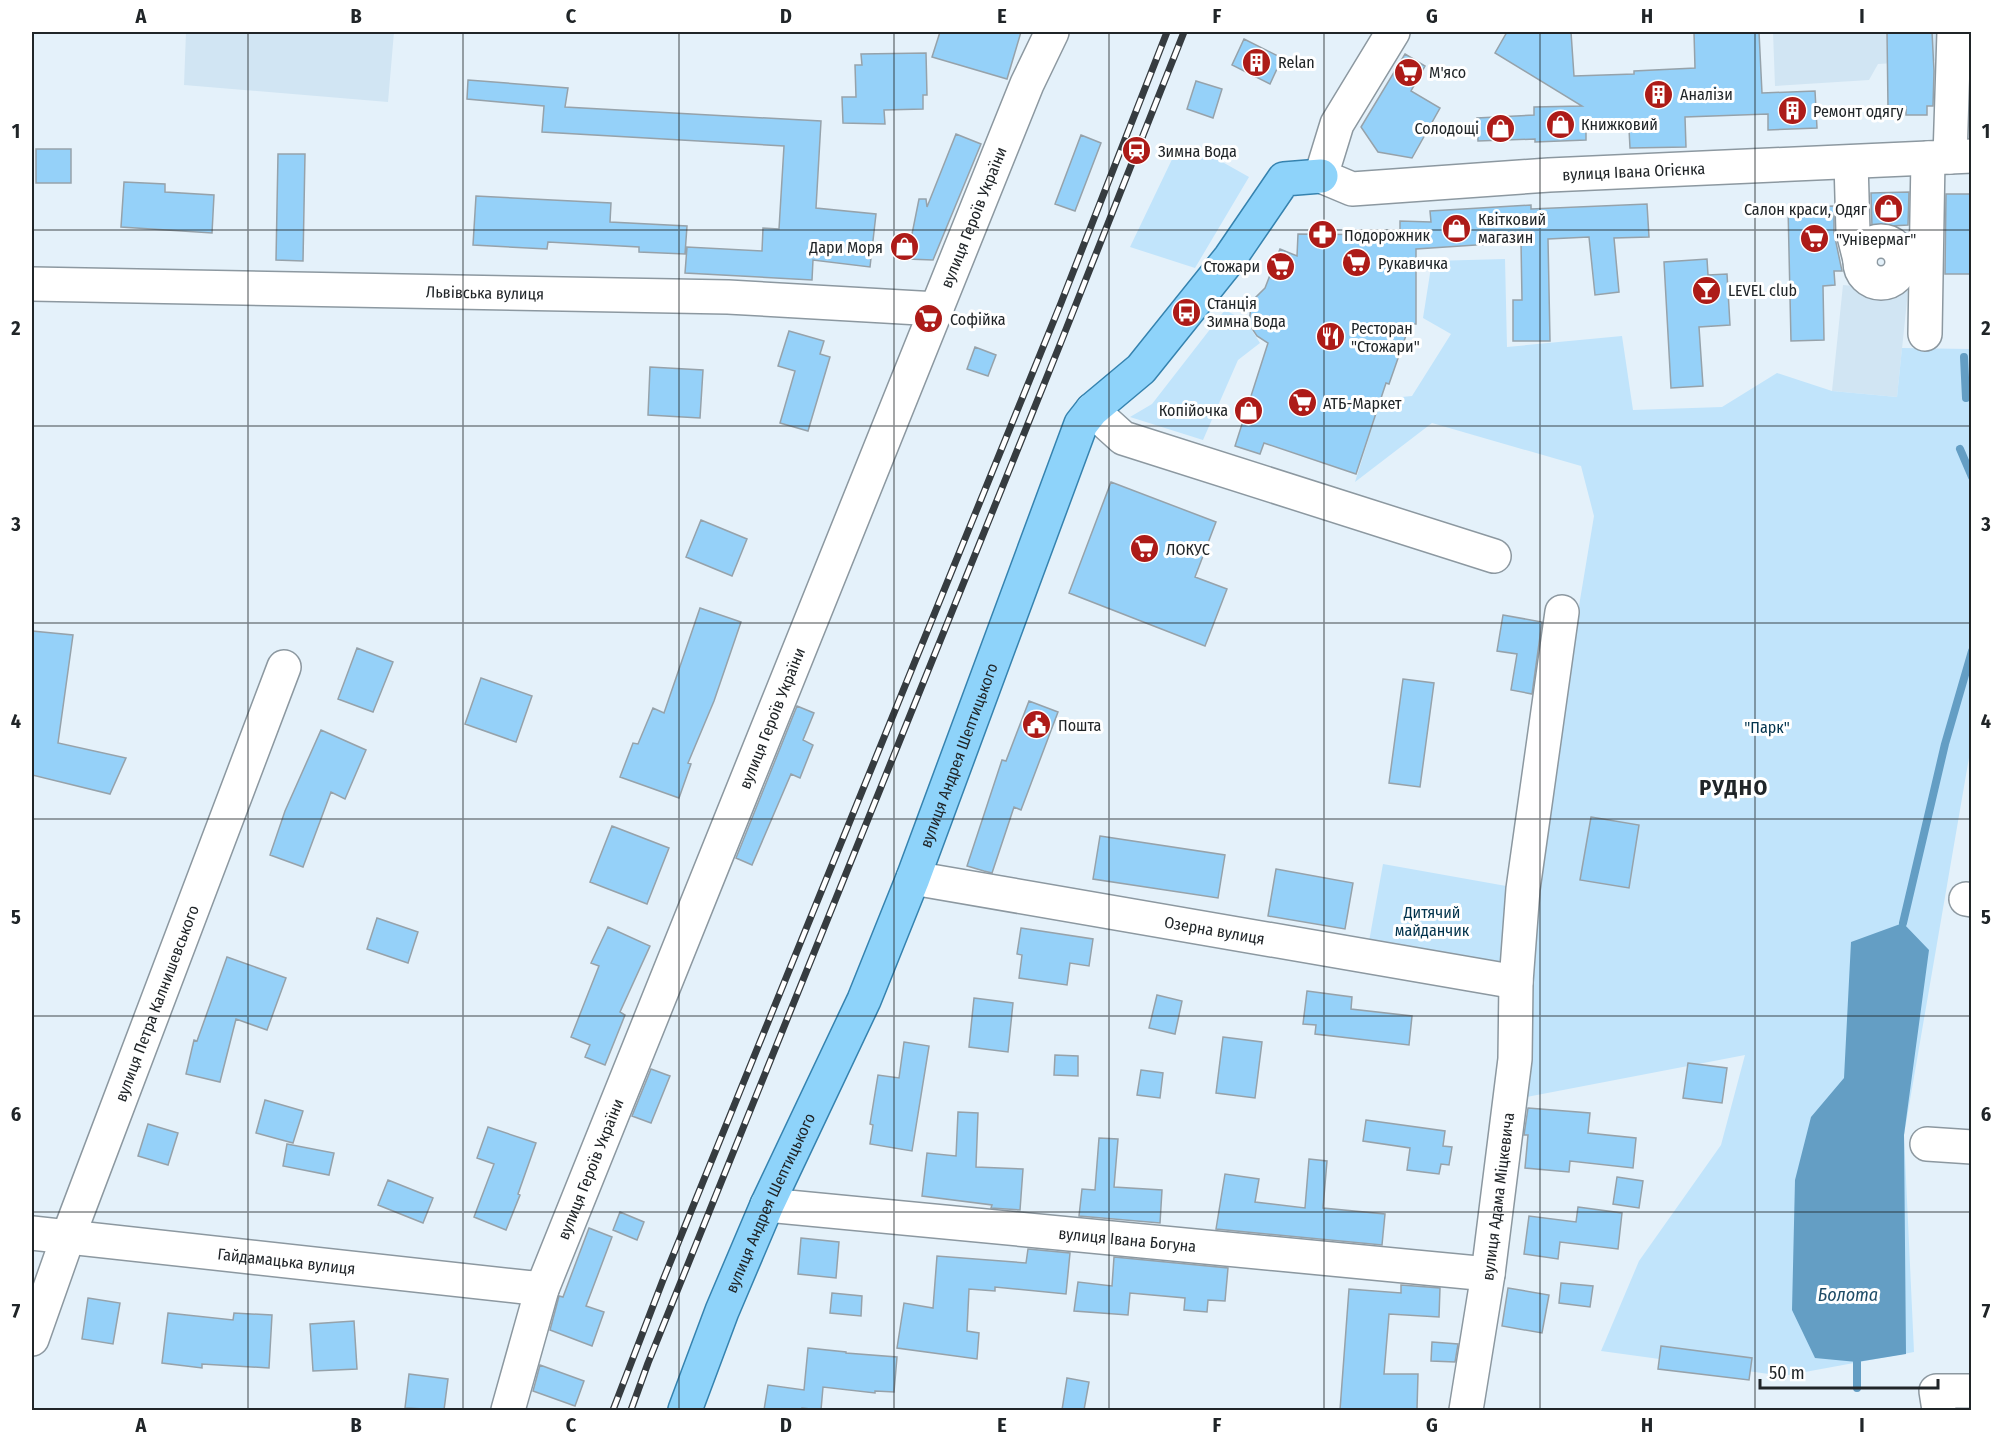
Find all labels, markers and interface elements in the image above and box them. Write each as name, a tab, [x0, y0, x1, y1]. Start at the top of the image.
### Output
text: A	[135, 4, 148, 28]
text: B	[350, 4, 362, 28]
text: C	[566, 4, 577, 28]
text: D	[780, 4, 792, 28]
text: E	[997, 4, 1007, 28]
text: F	[1213, 4, 1222, 28]
text: G	[1426, 4, 1438, 28]
text: H	[1641, 4, 1653, 28]
text: I	[1859, 4, 1865, 28]
building icon: Relan	[1241, 46, 1273, 78]
place label: Relan	[1278, 53, 1315, 72]
supermarket icon: М'ясо	[1392, 56, 1424, 88]
place label: М'ясо	[1429, 63, 1466, 82]
building icon: Аналізи	[1643, 78, 1675, 110]
place label: Аналізи	[1680, 85, 1733, 104]
building icon: Ремонт одягу	[1776, 95, 1808, 127]
place label: Ремонт одягу	[1813, 102, 1904, 121]
shop icon: Книжковий	[1544, 108, 1576, 140]
shop icon: Солодощі	[1484, 112, 1516, 144]
place label: Книжковий	[1581, 115, 1658, 134]
text: 1	[12, 119, 20, 143]
place label: Солодощі	[1414, 119, 1479, 138]
text: 1	[1982, 119, 1990, 143]
station icon: Зимна Вода	[1121, 135, 1153, 167]
place label: Зимна Вода	[1158, 142, 1237, 161]
street label: вулиця Героїв України	[937, 144, 1011, 291]
street label: вулиця Івана Огієнка	[1562, 159, 1706, 184]
shop icon: Салон краси, Одяг	[1872, 193, 1904, 225]
place label: Салон краси, Одяг	[1744, 200, 1868, 219]
place label: Квітковий магазин	[1478, 210, 1546, 247]
shop icon: Квітковий магазин	[1441, 212, 1473, 244]
pharmacy icon: Подорожник	[1307, 219, 1339, 251]
supermarket icon: "Універмаг"	[1799, 223, 1831, 255]
place label: Подорожник	[1344, 226, 1430, 245]
place label: "Універмаг"	[1836, 230, 1916, 249]
shop icon: Дари Моря	[888, 231, 920, 263]
place label: Дари Моря	[808, 238, 883, 257]
supermarket icon: Рукавичка	[1341, 247, 1373, 279]
supermarket icon: Стожари	[1265, 250, 1297, 282]
place label: Рукавичка	[1378, 254, 1448, 273]
place label: Стожари	[1203, 257, 1260, 276]
bar icon: LEVEL club	[1691, 274, 1723, 306]
place label: LEVEL club	[1728, 281, 1797, 300]
street label: Львівська вулиця	[426, 282, 544, 304]
place label: Станція Зимна Вода	[1207, 294, 1286, 331]
bus stop icon: Станція Зимна Вода	[1170, 296, 1202, 328]
supermarket icon: Софійка	[913, 303, 945, 335]
place label: Софійка	[950, 310, 1006, 329]
text: 2	[10, 316, 21, 340]
text: 2	[1980, 316, 1991, 340]
place label: Ресторан "Стожари"	[1351, 319, 1420, 356]
restaurant icon: Ресторан "Стожари"	[1314, 321, 1346, 353]
supermarket icon: АТБ-Маркет	[1286, 387, 1318, 419]
shop icon: Копійочка	[1233, 394, 1265, 426]
place label: АТБ-Маркет	[1323, 394, 1402, 413]
place label: Копійочка	[1159, 401, 1228, 420]
text: 3	[10, 512, 21, 536]
text: 3	[1980, 512, 1991, 536]
supermarket icon: ЛОКУС	[1129, 533, 1161, 565]
place label: ЛОКУС	[1166, 540, 1210, 559]
street label: вулиця Героїв України	[735, 645, 809, 792]
street label: вулиця Андрея Шептицького	[916, 661, 1002, 850]
text: 4	[11, 709, 21, 733]
public building icon: Пошта	[1021, 709, 1053, 741]
text: 4	[1981, 709, 1991, 733]
place label: Пошта	[1058, 716, 1101, 735]
park label: "Парк"	[1744, 718, 1790, 737]
district label: РУДНО	[1699, 774, 1769, 801]
street label: вулиця Петра Калнишевського	[111, 903, 203, 1105]
park label: Дитячий майданчик	[1395, 903, 1470, 940]
text: 5	[11, 905, 21, 929]
text: 5	[1981, 905, 1991, 929]
street label: Озерна вулиця	[1163, 913, 1266, 948]
street label: вулиця Героїв України	[554, 1096, 628, 1243]
text: 6	[11, 1102, 21, 1126]
text: 6	[1981, 1102, 1991, 1126]
street label: вулиця Андрея Шептицького	[722, 1110, 819, 1296]
street label: вулиця Адама Міцкевича	[1478, 1111, 1518, 1282]
street label: вулиця Івана Богуна	[1058, 1224, 1197, 1256]
street label: Гайдамацька вулиця	[217, 1244, 356, 1278]
water label: Болота	[1818, 1284, 1878, 1306]
text: 7	[12, 1299, 21, 1323]
text: 7	[1982, 1299, 1991, 1323]
scale bar	[1760, 1352, 1938, 1390]
text: 50 m	[1769, 1362, 1805, 1384]
text: A	[135, 1413, 148, 1437]
text: B	[350, 1413, 362, 1437]
text: C	[566, 1413, 577, 1437]
text: D	[780, 1413, 792, 1437]
text: E	[997, 1413, 1007, 1437]
text: F	[1213, 1413, 1222, 1437]
text: G	[1426, 1413, 1438, 1437]
text: H	[1641, 1413, 1653, 1437]
text: I	[1859, 1413, 1865, 1437]

